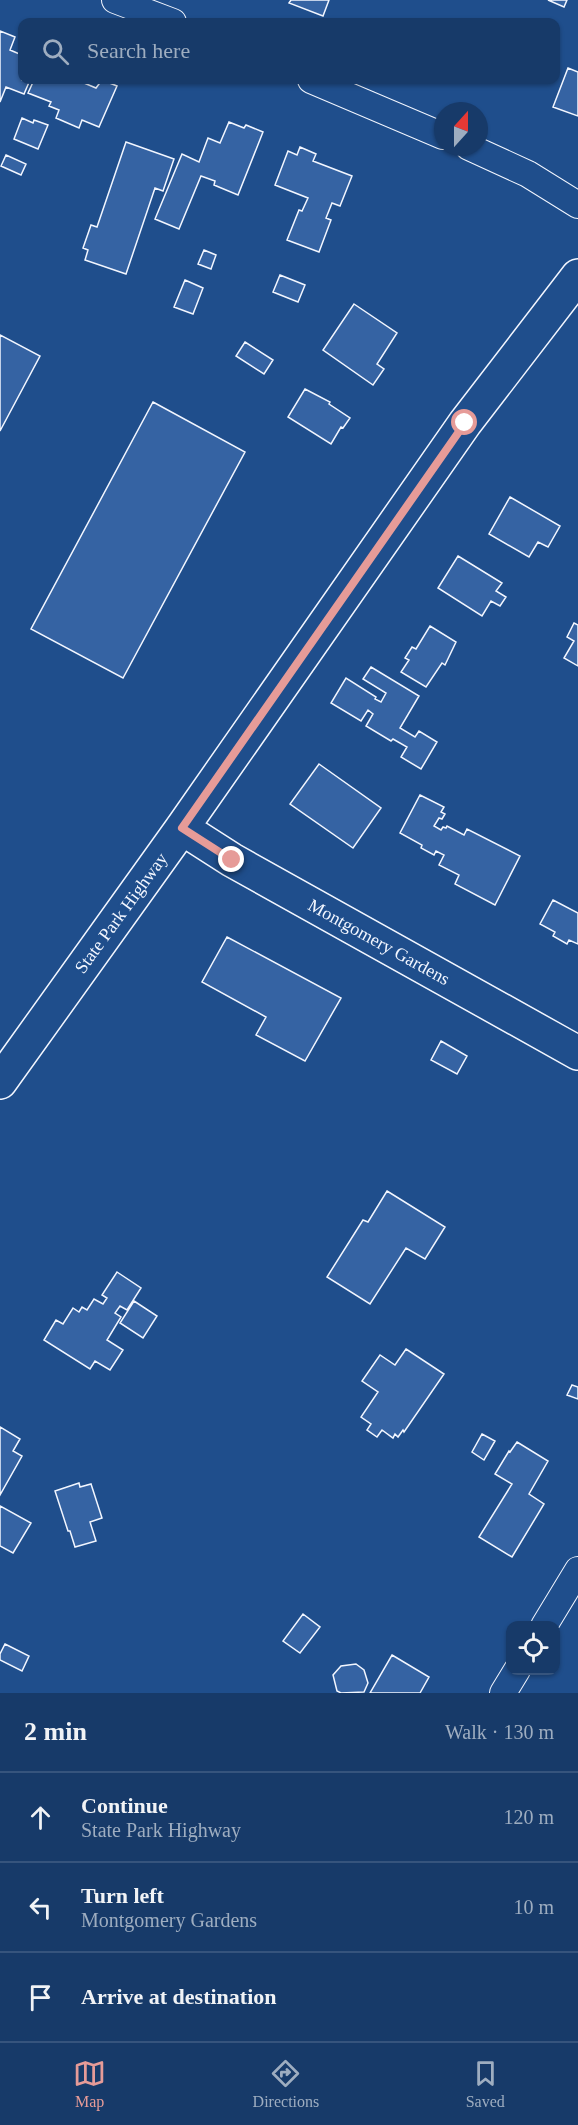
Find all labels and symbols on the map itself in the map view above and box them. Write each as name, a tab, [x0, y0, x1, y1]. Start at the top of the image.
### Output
north arrow	[434, 102, 488, 156]
route start	[451, 409, 477, 435]
route end	[218, 846, 244, 872]
street label: State Park Highway	[71, 849, 171, 977]
street label: Montgomery Gardens	[305, 895, 453, 989]

